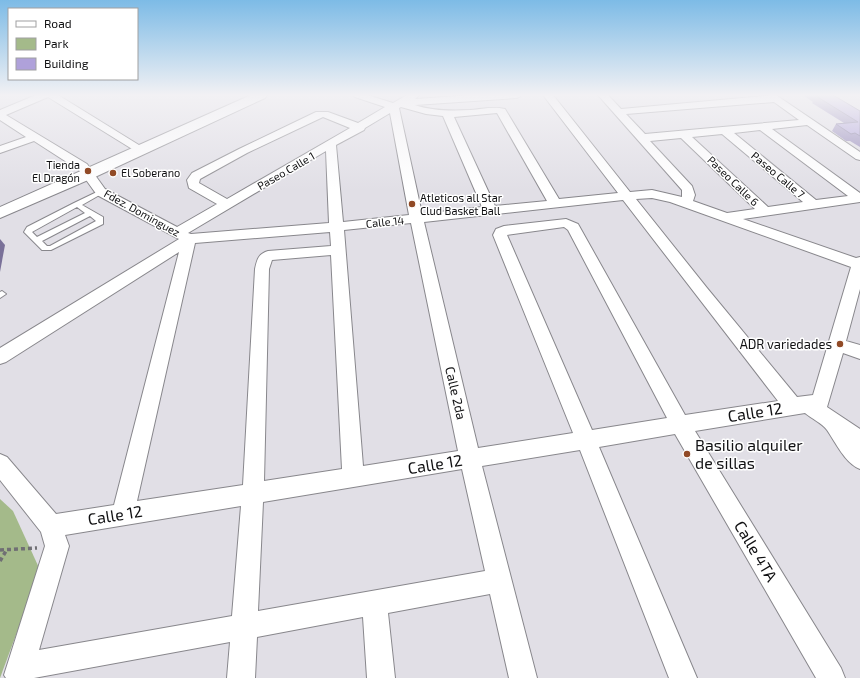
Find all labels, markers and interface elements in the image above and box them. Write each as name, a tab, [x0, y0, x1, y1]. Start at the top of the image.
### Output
legend	[8, 8, 138, 80]
text: Road	[44, 16, 72, 30]
text: Park	[44, 36, 69, 50]
text: Building	[44, 56, 89, 70]
street label: Paseo Calle 1	[255, 149, 317, 192]
street label: Paseo Calle 7	[749, 149, 808, 201]
street label: Paseo Calle 6	[705, 153, 762, 208]
place label: Tienda El Dragón	[32, 158, 80, 184]
marker: Tienda El Dragón	[83, 166, 93, 176]
place label: El Soberano	[121, 166, 180, 179]
marker: El Soberano	[108, 168, 118, 178]
street label: Fdez. Dominguez	[102, 186, 183, 239]
place label: Atleticos all Star Clud Basket Ball	[420, 191, 503, 217]
marker: Atleticos all Star Clud Basket Ball	[407, 199, 417, 209]
street label: Calle 14	[365, 213, 405, 230]
place label: ADR variedades	[740, 336, 832, 352]
marker: ADR variedades	[835, 339, 845, 349]
street label: Calle 2da	[442, 365, 470, 421]
street label: Calle 12	[726, 398, 784, 425]
place label: Basilio alquiler de sillas	[695, 435, 803, 472]
marker: Basilio alquiler de sillas	[682, 449, 692, 459]
street label: Calle 12	[406, 450, 464, 477]
street label: Calle 12	[86, 501, 144, 528]
street label: Calle 4TA	[731, 517, 782, 585]

